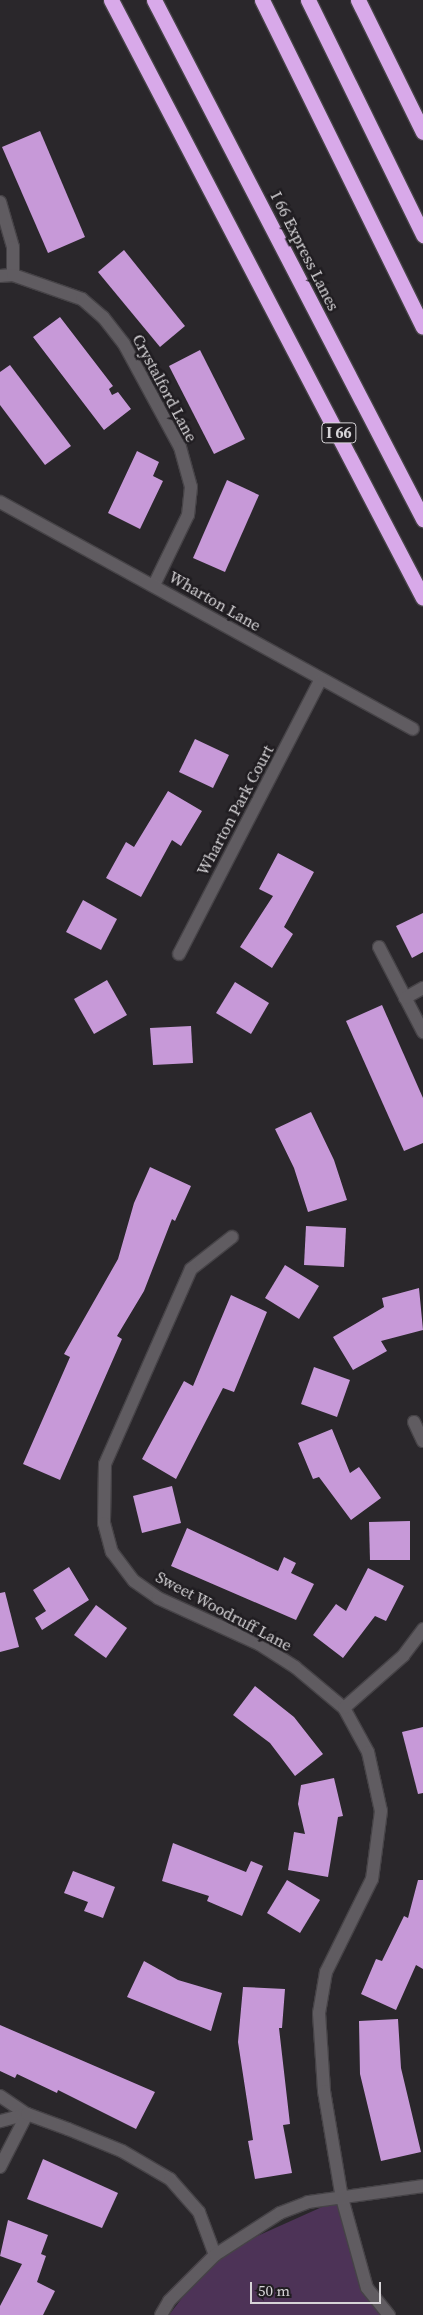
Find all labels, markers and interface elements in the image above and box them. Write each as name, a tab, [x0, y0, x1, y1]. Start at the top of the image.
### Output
street label: I 66 Express Lanes	[267, 188, 343, 314]
street label: Crystalford Lane	[129, 331, 201, 445]
road number: I 66	[320, 420, 358, 446]
street label: Wharton Lane	[166, 567, 264, 635]
street label: Wharton Park Court	[193, 742, 277, 878]
street label: Sweet Woodruff Lane	[153, 1567, 295, 1655]
scale bar	[253, 2272, 384, 2304]
text: 50 m	[258, 2280, 290, 2301]

